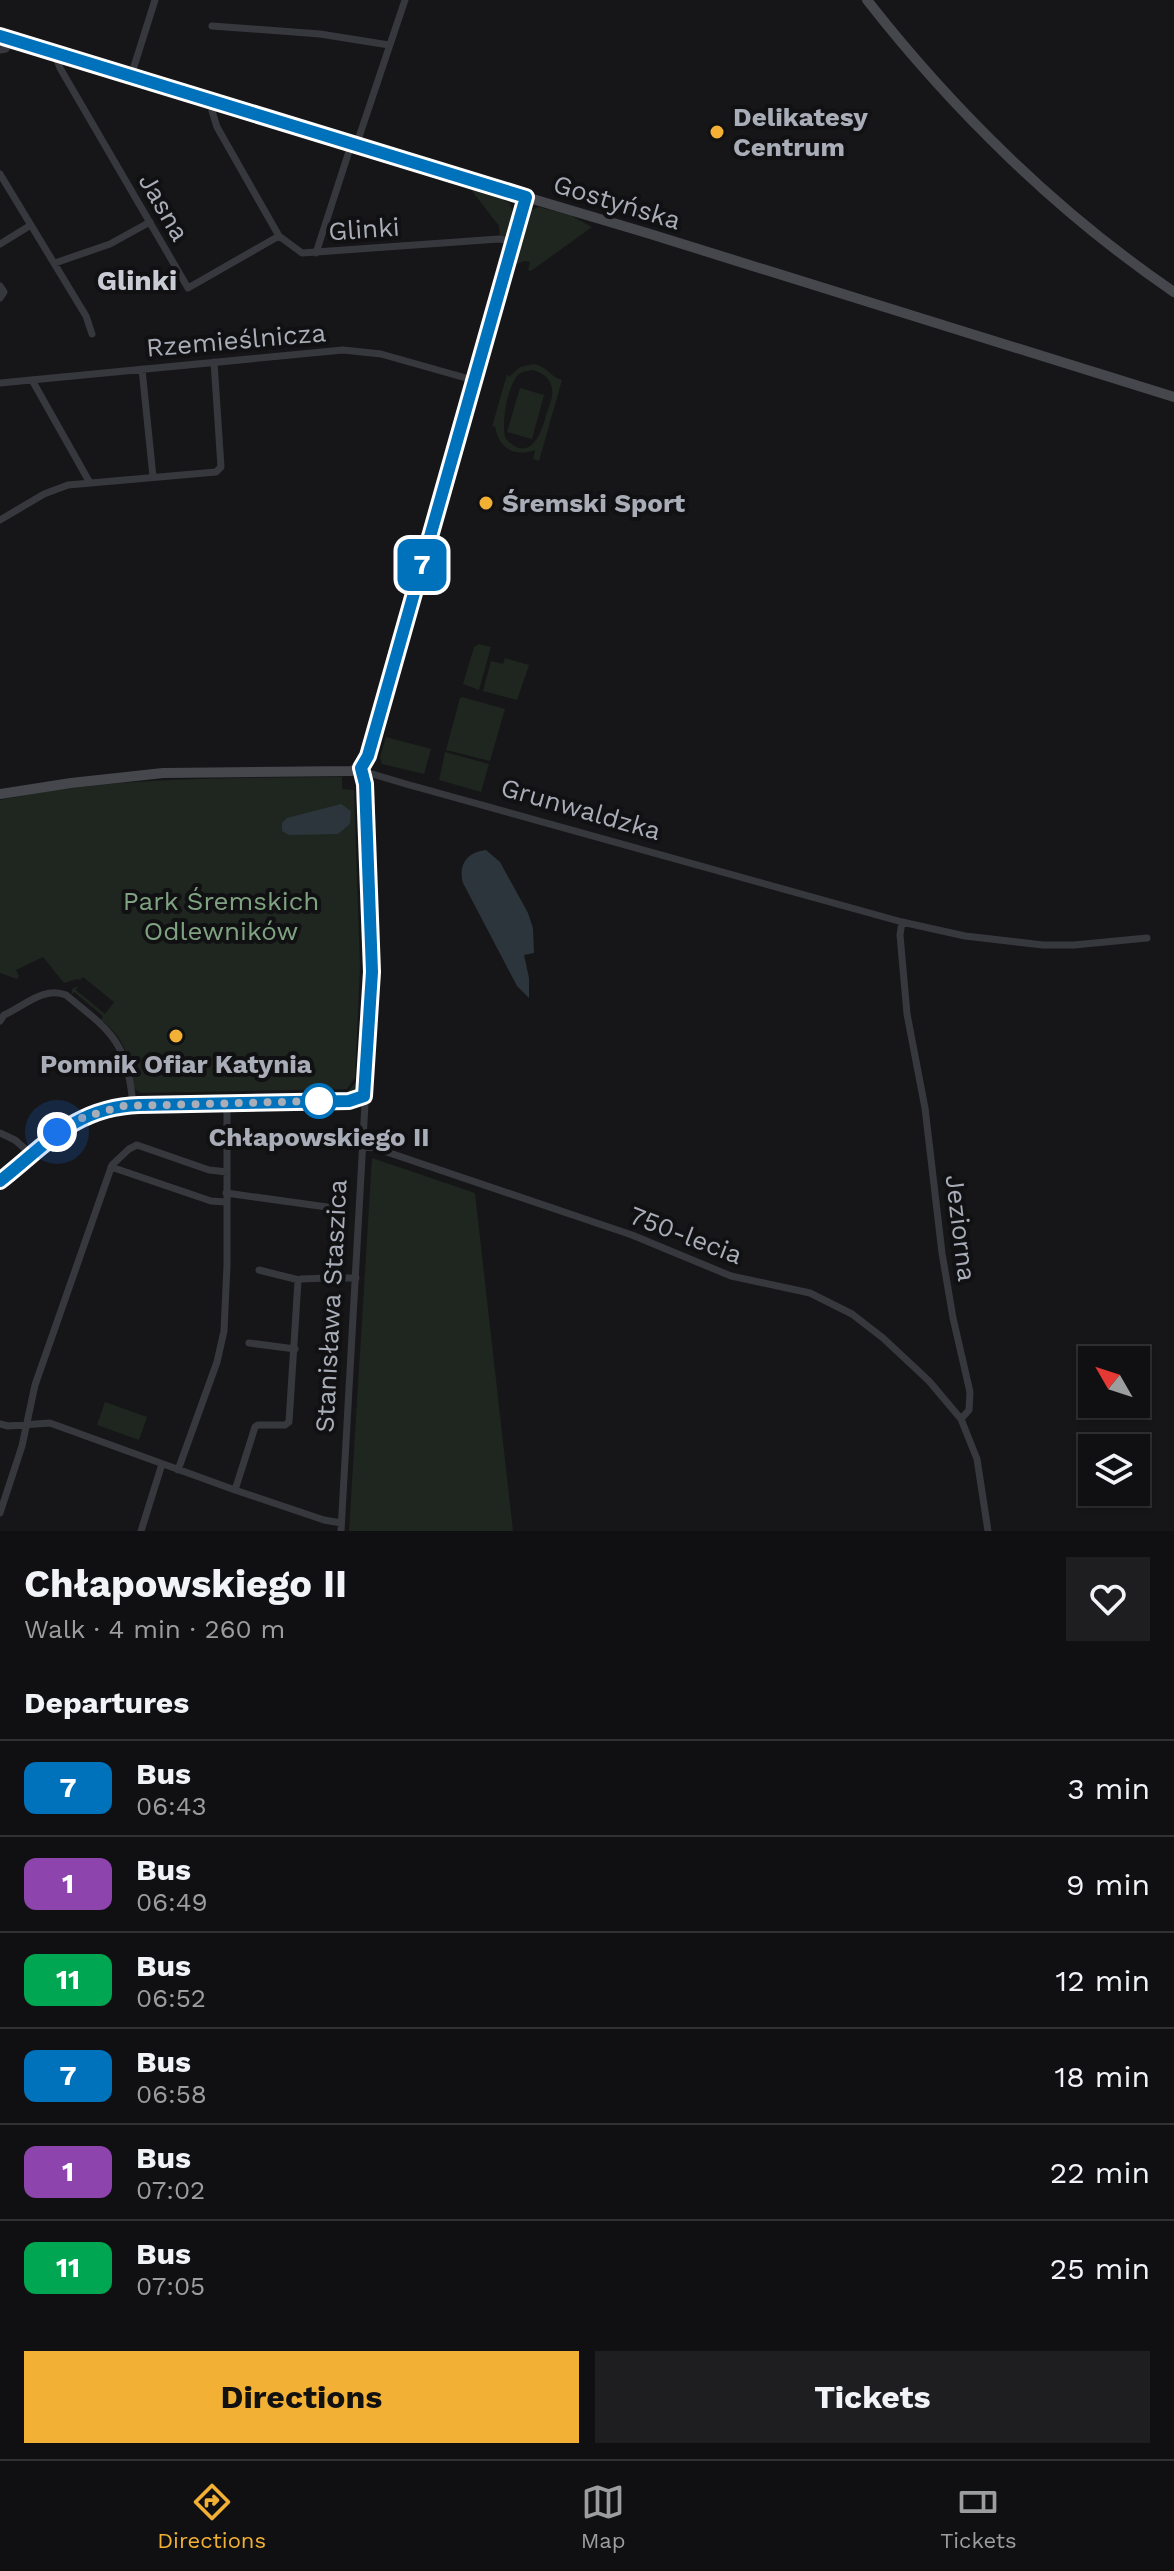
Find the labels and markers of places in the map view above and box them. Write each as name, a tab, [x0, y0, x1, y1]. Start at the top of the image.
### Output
place label: Delikatesy Centrum	[733, 102, 868, 162]
marker: Delikatesy Centrum	[708, 123, 726, 141]
place label: Śremski Sport	[502, 488, 686, 518]
marker: Śremski Sport	[477, 494, 495, 512]
marker: Pomnik Ofiar Katynia	[167, 1027, 185, 1045]
place label: Pomnik Ofiar Katynia	[40, 1049, 312, 1079]
marker: Chłapowskiego II	[302, 1084, 336, 1118]
place label: Chłapowskiego II	[208, 1122, 430, 1152]

